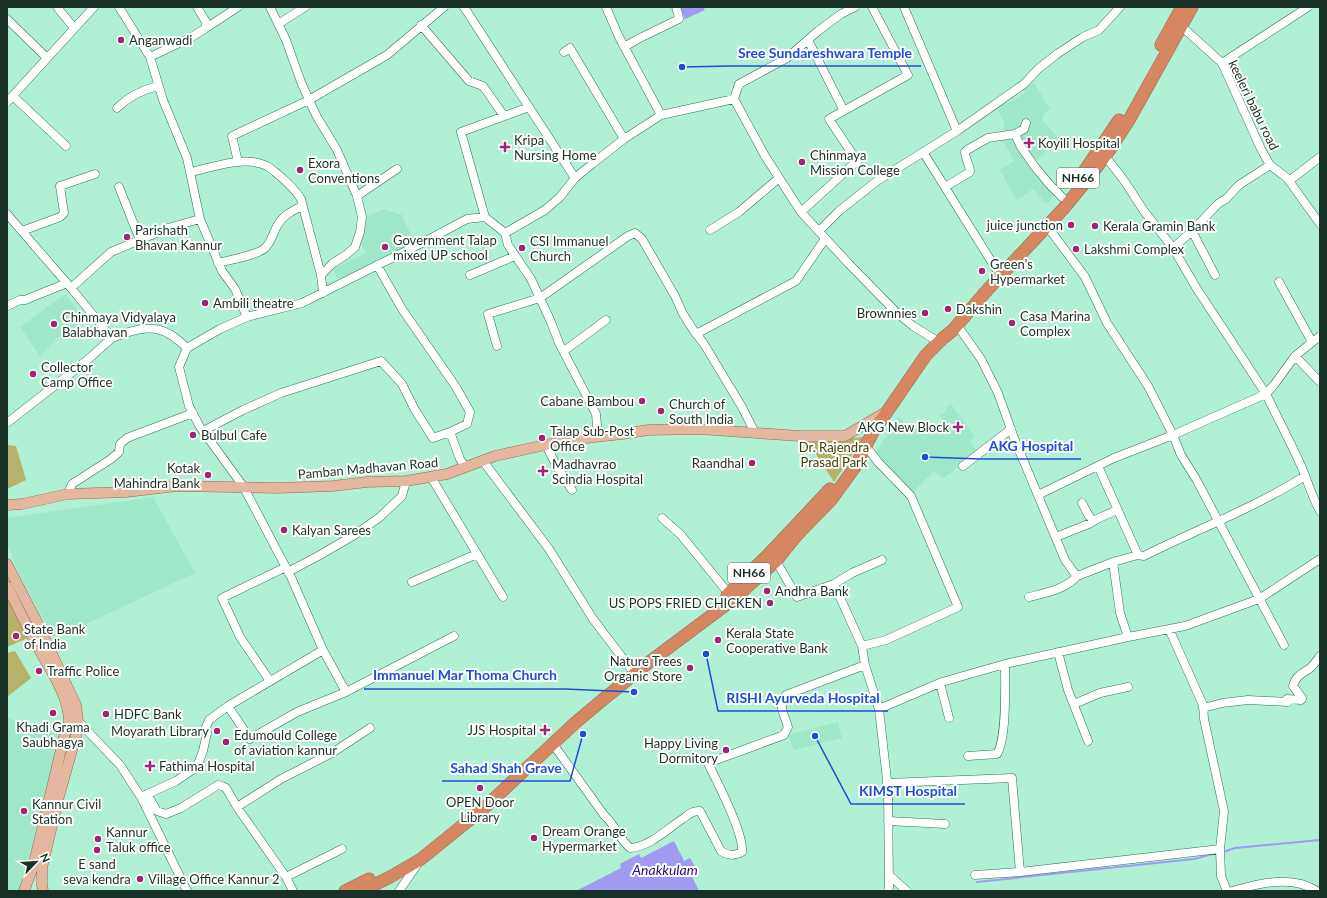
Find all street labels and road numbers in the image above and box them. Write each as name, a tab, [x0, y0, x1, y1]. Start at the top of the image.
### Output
street label: keeleri babu road	[1225, 57, 1283, 153]
road number: NH66	[1057, 168, 1099, 188]
street label: Pamban Madhavan Road	[297, 454, 439, 482]
road number: NH66	[728, 563, 770, 583]

